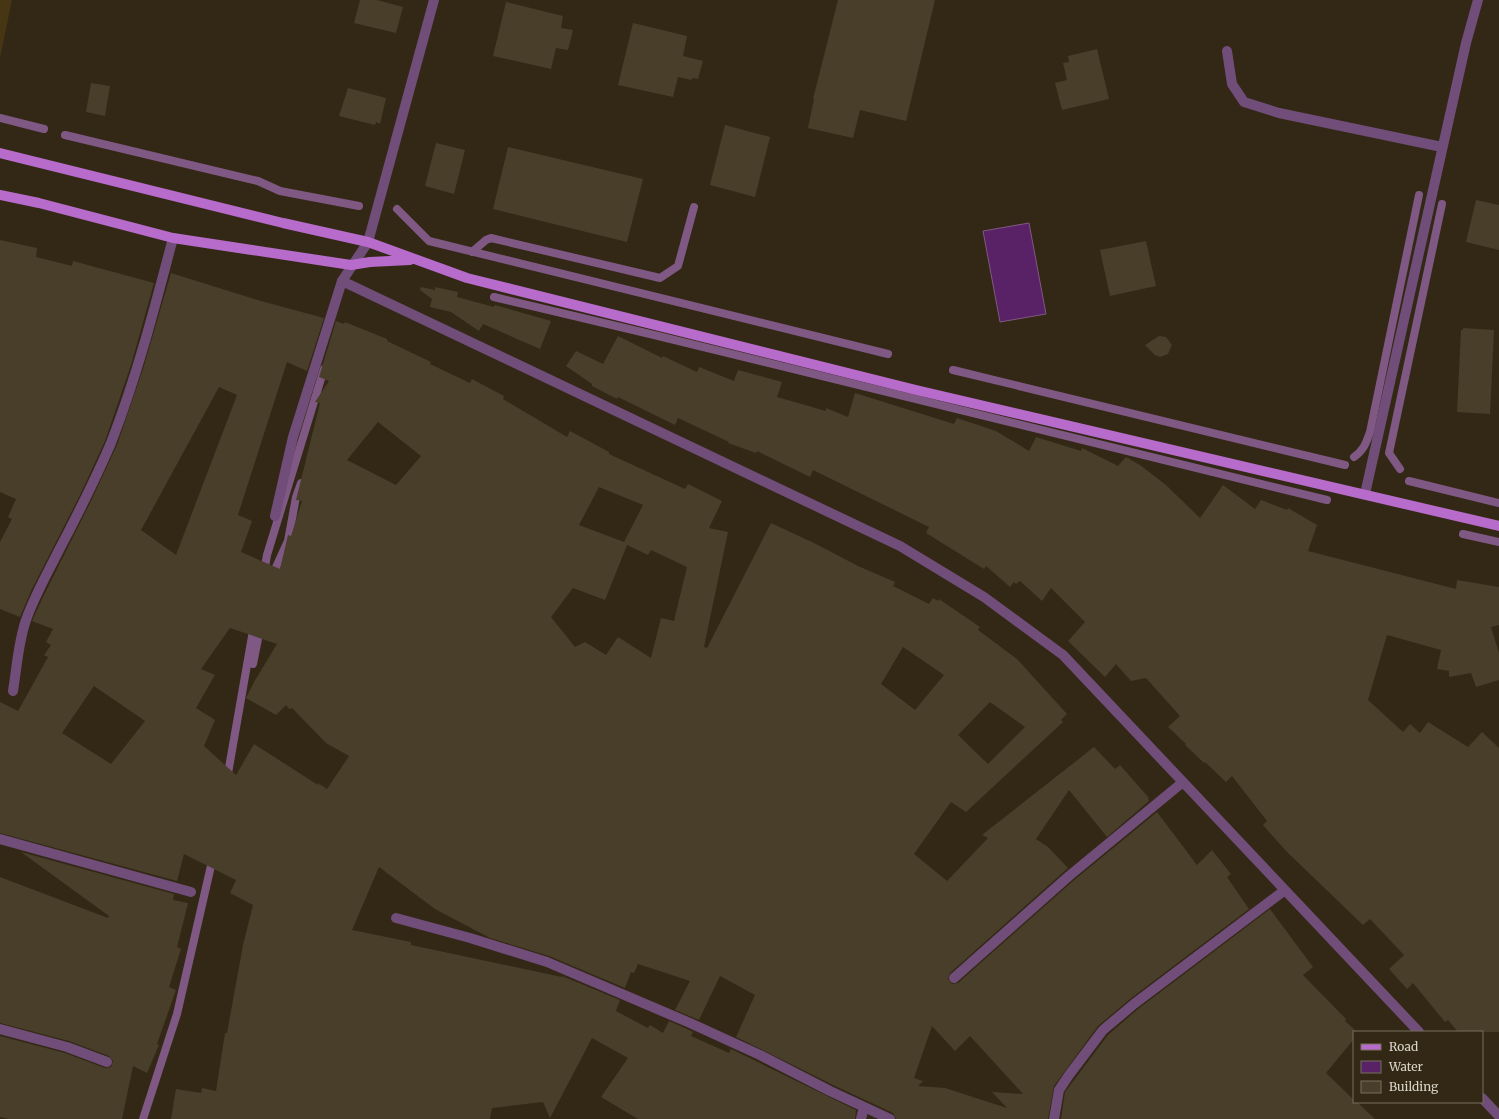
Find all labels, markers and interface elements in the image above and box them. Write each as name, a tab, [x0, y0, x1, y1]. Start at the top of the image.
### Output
legend	[1353, 1031, 1483, 1103]
text: Road	[1389, 1039, 1418, 1054]
text: Water	[1388, 1059, 1424, 1074]
text: Building	[1389, 1079, 1439, 1094]

